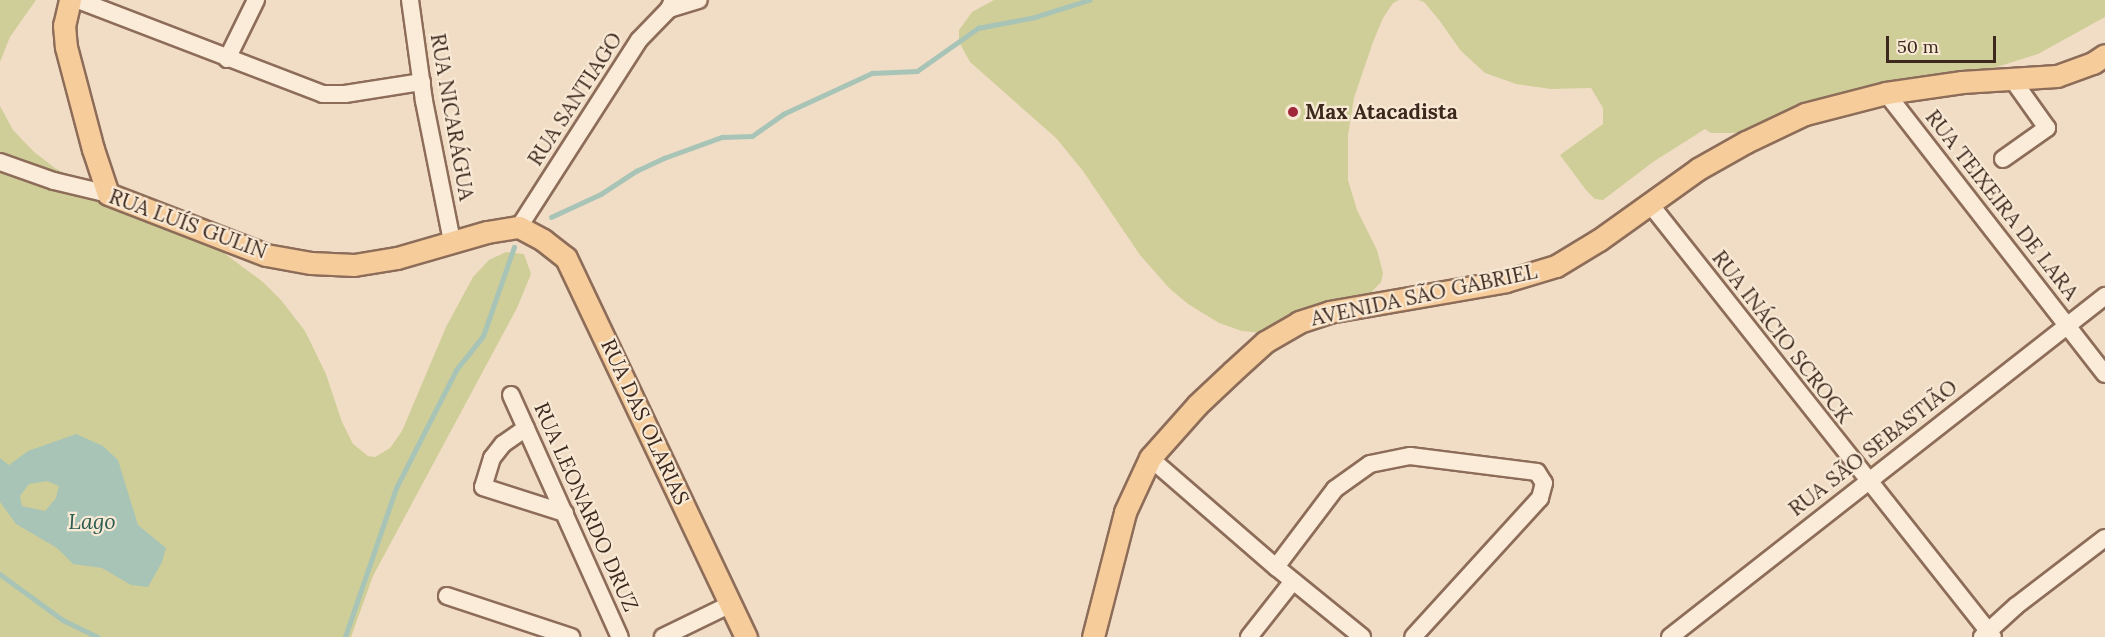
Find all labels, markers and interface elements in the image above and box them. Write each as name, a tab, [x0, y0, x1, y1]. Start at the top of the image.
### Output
scale bar	[1889, 24, 1998, 62]
street label: RUA SANTIAGO	[522, 28, 628, 170]
street label: RUA NICARÁGUA	[425, 32, 479, 202]
text: 50 m	[1897, 35, 1939, 58]
place label: Max Atacadista	[1305, 99, 1458, 125]
marker: Max Atacadista	[1286, 105, 1300, 119]
street label: RUA TEIXEIRA DE LARA	[1920, 105, 2084, 305]
street label: RUA LUÍS GULIN	[106, 184, 270, 264]
street label: RUA INÁCIO SCROCK	[1707, 246, 1857, 428]
street label: AVENIDA SÃO GABRIEL	[1309, 259, 1539, 331]
street label: RUA DAS OLARIAS	[595, 335, 695, 509]
street label: RUA SÃO SEBASTIÃO	[1784, 374, 1962, 522]
street label: RUA LEONARDO DRUZ	[529, 399, 643, 615]
water label: Lago	[68, 509, 116, 535]

